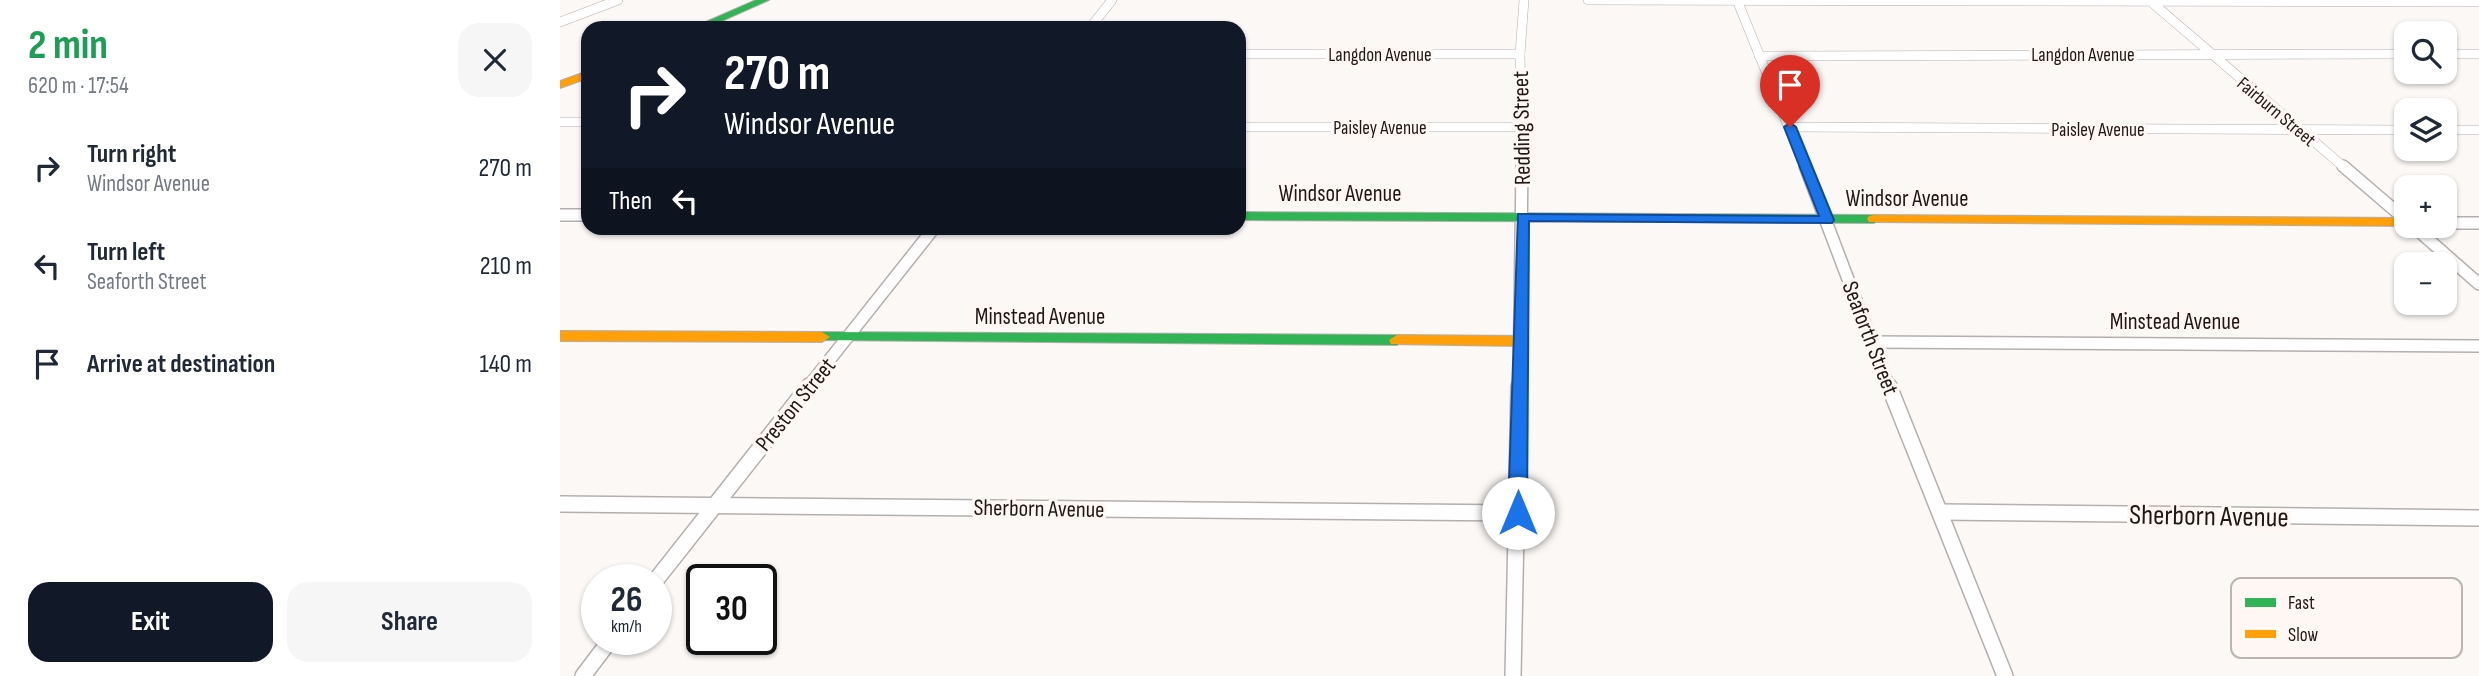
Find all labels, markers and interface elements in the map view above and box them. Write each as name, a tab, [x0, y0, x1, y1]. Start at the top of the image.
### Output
text: 2 min	[28, 20, 108, 71]
map controls	[2394, 21, 2457, 315]
button: search	[2394, 21, 2457, 84]
button: close	[458, 23, 532, 97]
street label: Langdon Avenue	[1328, 44, 1432, 67]
street label: Langdon Avenue	[2031, 44, 2135, 67]
text: 270 m	[724, 45, 830, 104]
icon: right	[609, 49, 700, 140]
pin	[1760, 55, 1820, 127]
icon: arrive	[1771, 66, 1809, 104]
street label: Redding Street	[1507, 71, 1537, 185]
text: 620 m · 17:54	[28, 72, 129, 100]
street label: Fairburn Street	[2232, 73, 2320, 152]
button: layers	[2394, 98, 2457, 161]
text: Windsor Avenue	[724, 105, 895, 144]
street label: Paisley Avenue	[1333, 117, 1427, 140]
street label: Paisley Avenue	[2051, 119, 2145, 142]
text: Turn right	[87, 139, 176, 170]
icon: right	[28, 149, 66, 187]
text: 270 m	[479, 153, 532, 184]
text: Windsor Avenue	[87, 170, 210, 198]
button: +	[2394, 175, 2457, 238]
street label: Windsor Avenue	[1279, 180, 1401, 208]
icon: left	[666, 182, 704, 220]
street label: Windsor Avenue	[1846, 185, 1968, 213]
text: Then	[609, 186, 652, 217]
text: Turn left	[87, 237, 165, 268]
icon: left	[28, 247, 66, 285]
text: 210 m	[480, 251, 532, 282]
button: −	[2394, 252, 2457, 315]
text: Seaforth Street	[87, 268, 207, 296]
street label: Seaforth Street	[1836, 278, 1905, 399]
street label: Minstead Avenue	[975, 303, 1105, 331]
street label: Minstead Avenue	[2110, 308, 2240, 336]
icon: arrive	[28, 345, 66, 383]
text: Arrive at destination	[87, 349, 275, 380]
text: 140 m	[480, 349, 532, 380]
street label: Preston Street	[750, 352, 842, 457]
position arrow	[1481, 476, 1555, 550]
street label: Sherborn Avenue	[973, 494, 1105, 524]
street label: Sherborn Avenue	[2129, 499, 2289, 534]
speed limit sign: 30	[686, 564, 777, 655]
legend	[2231, 578, 2462, 658]
text: 26	[611, 579, 642, 622]
button: Exit	[28, 582, 273, 662]
button: Share	[287, 582, 532, 662]
text: Fast	[2288, 592, 2315, 615]
text: km/h	[611, 616, 642, 637]
text: Slow	[2288, 624, 2318, 647]

